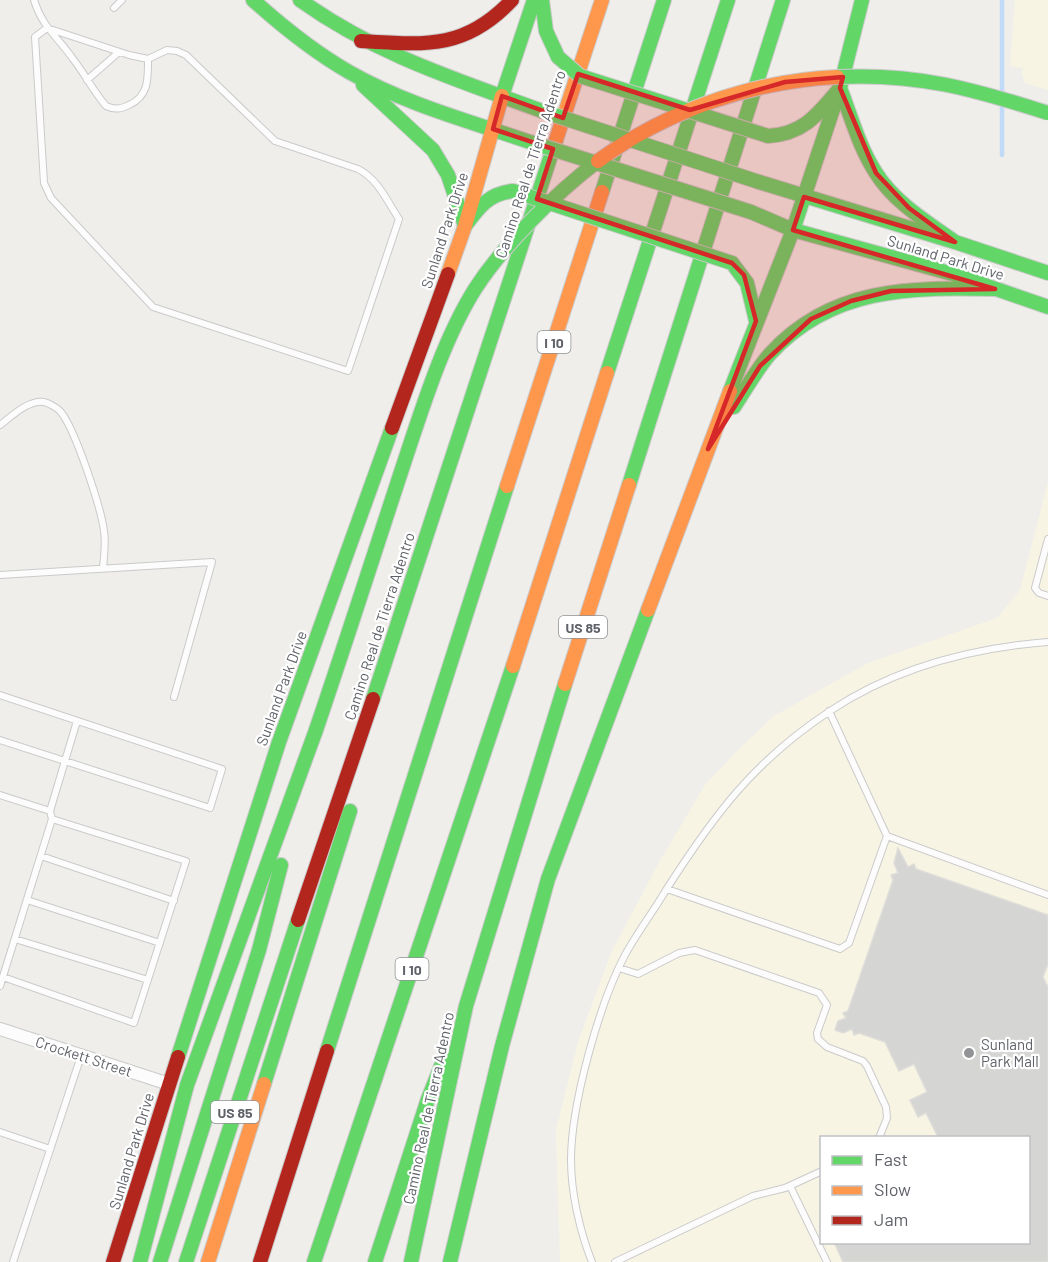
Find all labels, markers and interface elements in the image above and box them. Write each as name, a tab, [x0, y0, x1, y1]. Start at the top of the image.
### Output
street label: Camino Real de Tierra Adentro	[491, 68, 569, 260]
street label: Sunland Park Drive	[417, 170, 471, 290]
street label: Sunland Park Drive	[885, 231, 1007, 283]
road number: I 10	[538, 331, 570, 353]
street label: Camino Real de Tierra Adentro	[340, 530, 418, 722]
road number: US 85	[559, 616, 607, 638]
street label: Sunland Park Drive	[252, 628, 310, 748]
road number: I 10	[396, 958, 428, 980]
street label: Camino Real de Tierra Adentro	[399, 1010, 457, 1206]
street label: Crockett Street	[33, 1032, 135, 1080]
place label: Sunland Park Mall	[981, 1035, 1039, 1070]
marker: Sunland Park Mall	[962, 1046, 976, 1060]
street label: Sunland Park Drive	[105, 1090, 157, 1212]
road number: US 85	[211, 1101, 259, 1123]
legend	[820, 1136, 1030, 1244]
text: Fast	[874, 1148, 908, 1170]
text: Slow	[874, 1178, 911, 1200]
text: Jam	[874, 1208, 908, 1230]

